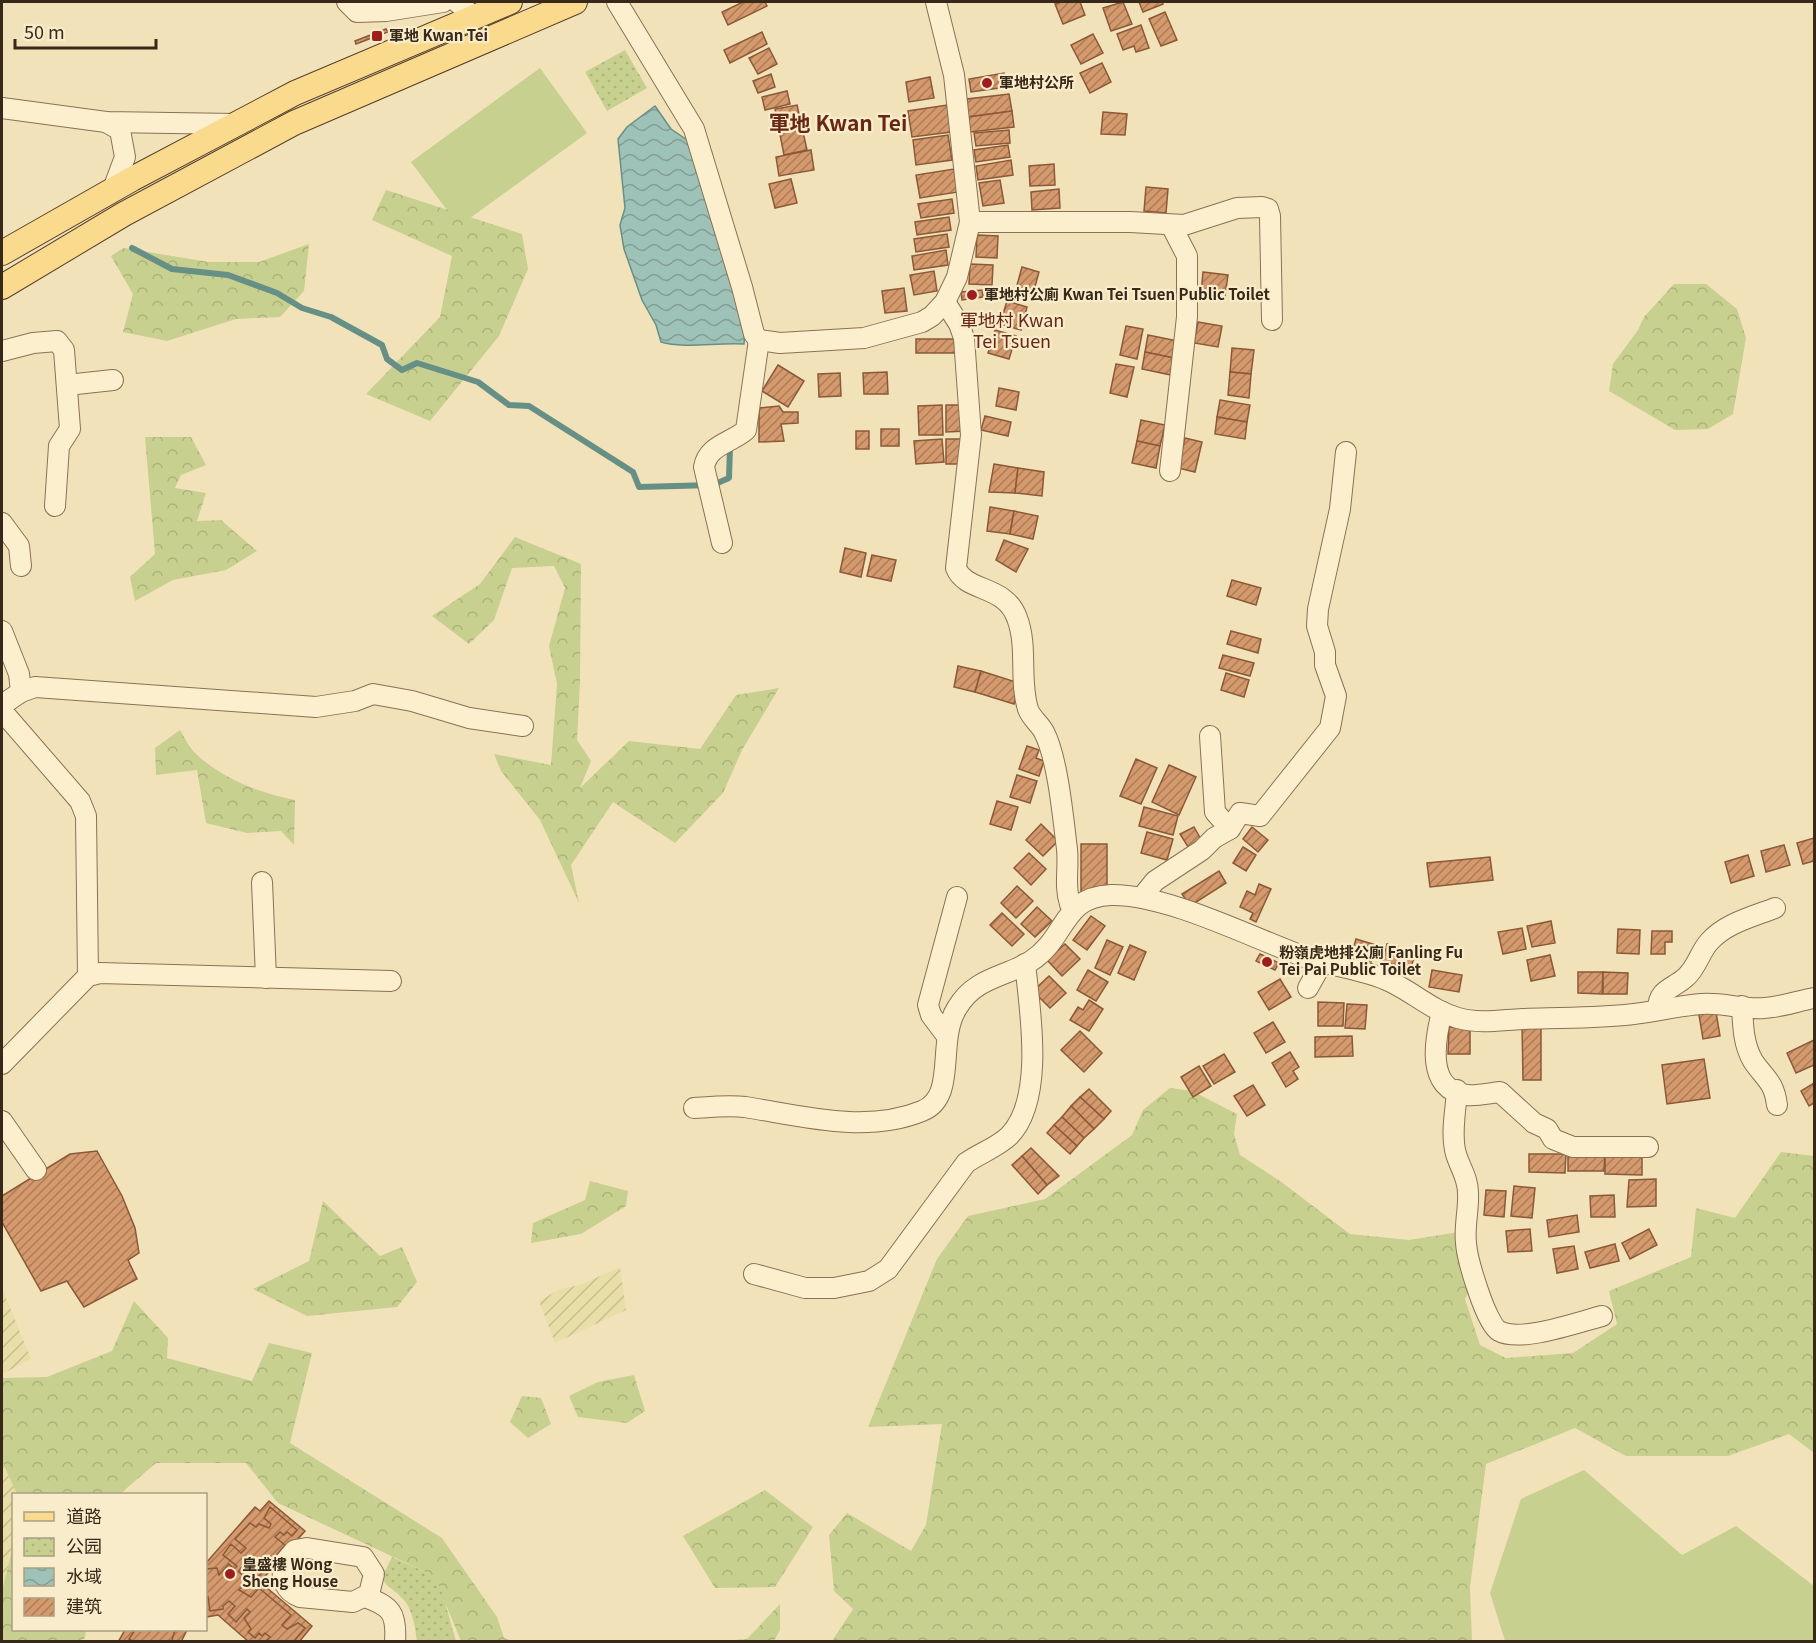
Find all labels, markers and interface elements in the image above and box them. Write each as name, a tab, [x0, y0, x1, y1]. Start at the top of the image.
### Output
scale bar	[15, 12, 156, 50]
text: 50 m	[24, 18, 65, 44]
place label: 軍地 Kwan Tei	[389, 24, 488, 45]
marker: 軍地 Kwan Tei	[370, 29, 384, 43]
place label: 軍地村公所	[999, 71, 1074, 92]
marker: 軍地村公所	[980, 76, 994, 90]
district label: 軍地 Kwan Tei	[769, 107, 907, 137]
place label: 軍地村公廁 Kwan Tei Tsuen Public Toilet	[984, 283, 1270, 304]
marker: 軍地村公廁 Kwan Tei Tsuen Public Toilet	[965, 288, 979, 302]
district label: 軍地村 Kwan Tei Tsuen	[960, 306, 1064, 353]
place label: 粉嶺虎地排公廁 Fanling Fu Tei Pai Public Toilet	[1279, 941, 1463, 979]
marker: 粉嶺虎地排公廁 Fanling Fu Tei Pai Public Toilet	[1260, 955, 1274, 969]
legend	[12, 1493, 207, 1631]
text: 道路	[66, 1502, 102, 1528]
text: 公园	[66, 1532, 102, 1558]
place label: 皇盛樓 Wong Sheng House	[242, 1553, 338, 1591]
text: 水域	[66, 1562, 102, 1588]
marker: 皇盛樓 Wong Sheng House	[223, 1567, 237, 1581]
text: 建筑	[66, 1592, 102, 1618]

